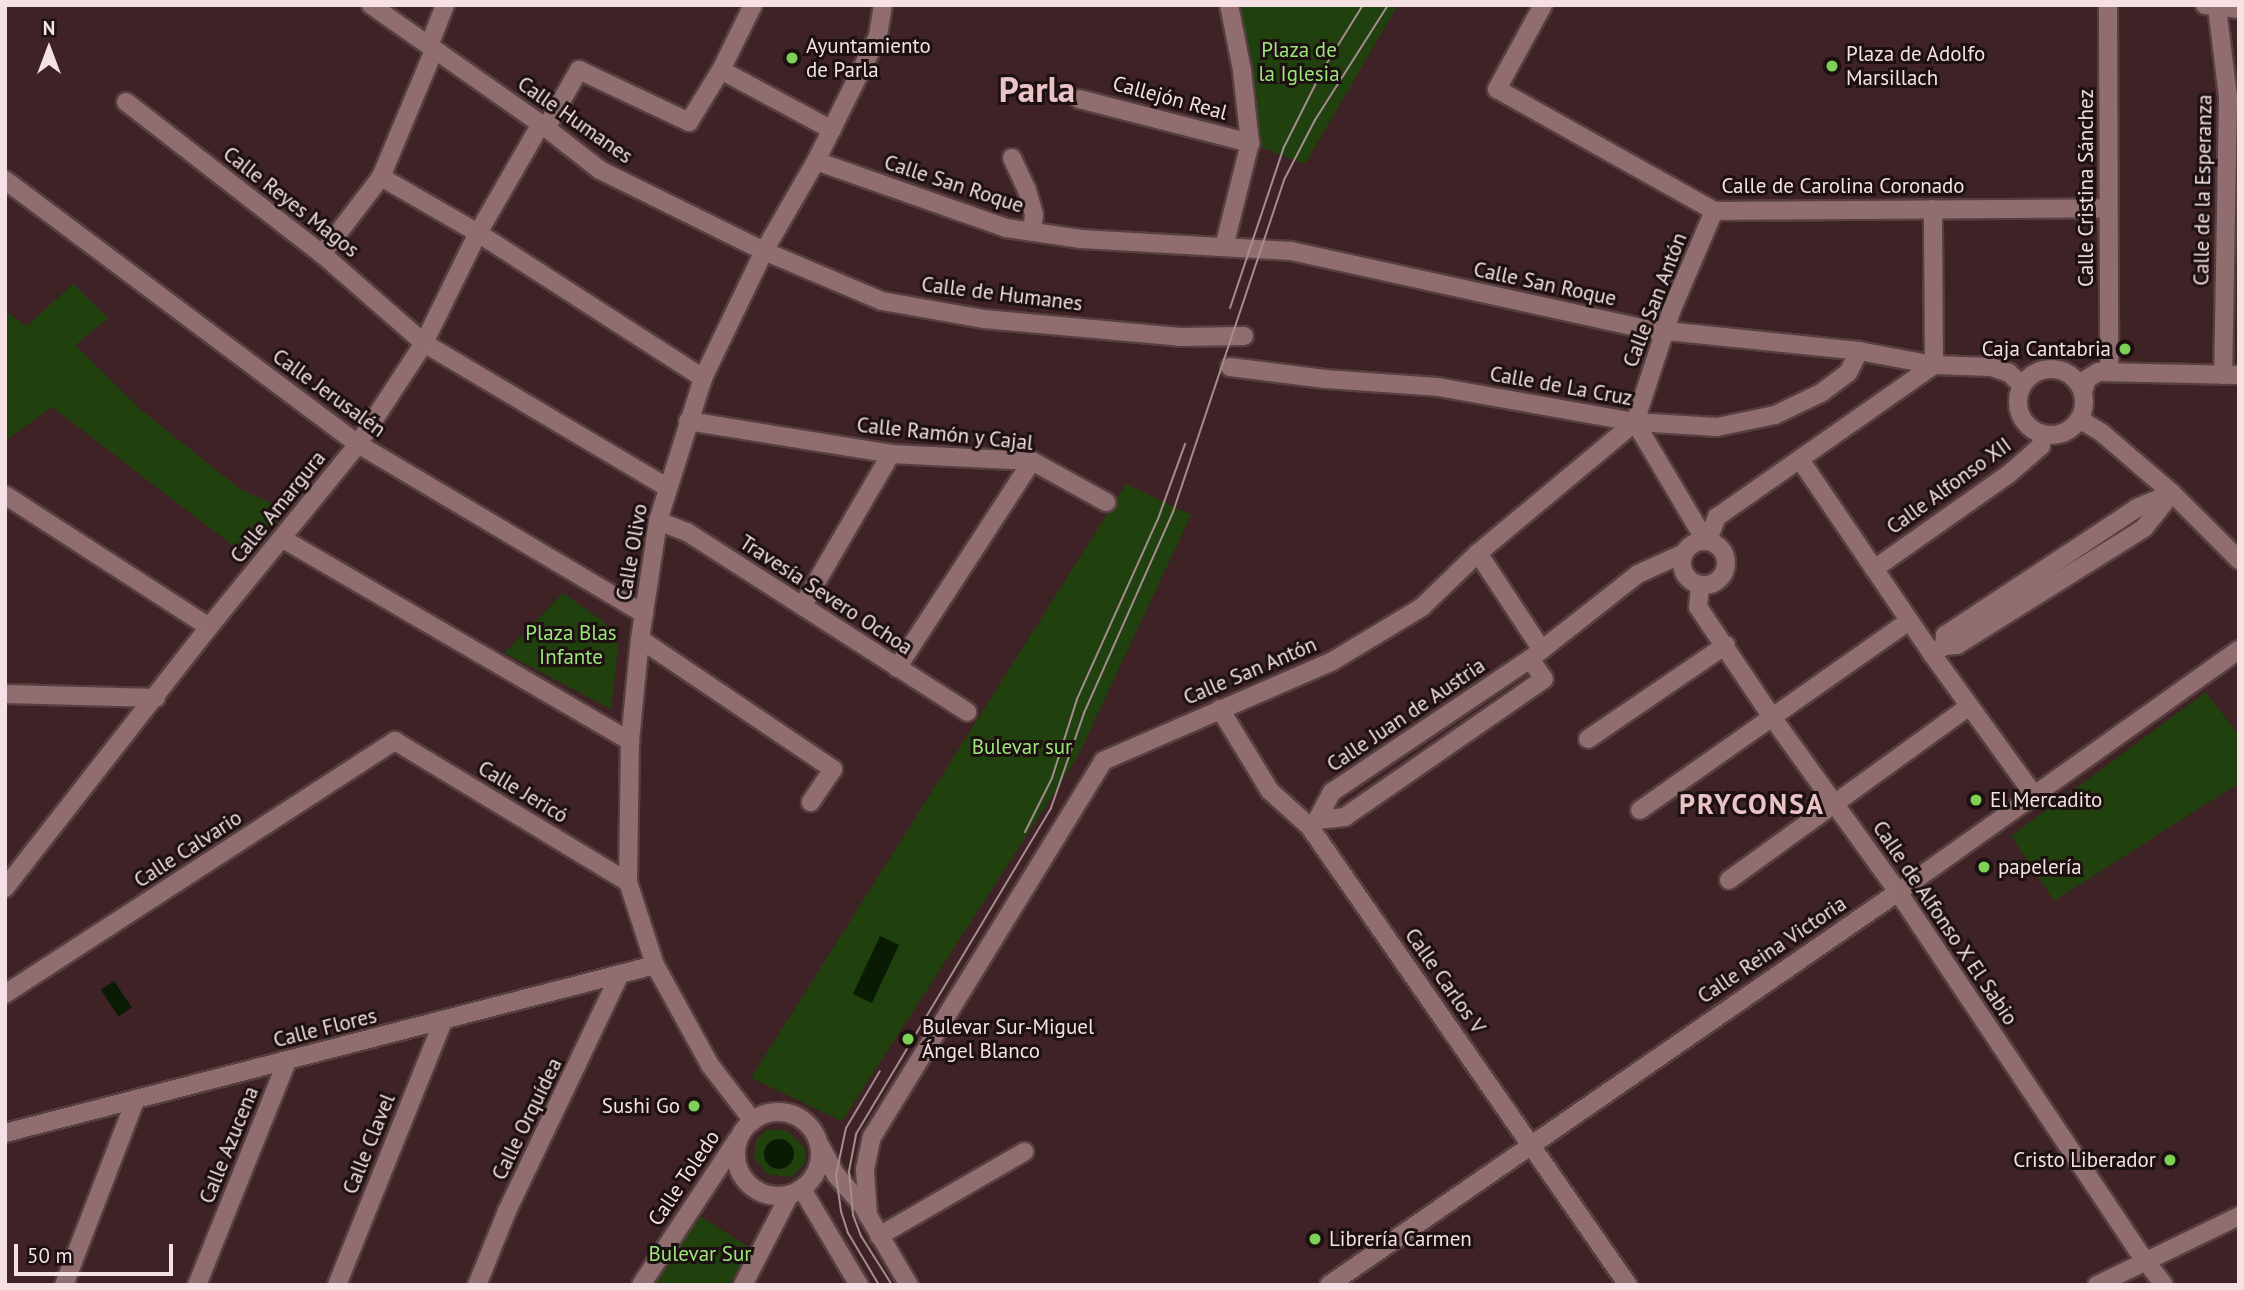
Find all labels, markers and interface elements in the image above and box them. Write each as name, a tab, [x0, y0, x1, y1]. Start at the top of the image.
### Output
north arrow	[14, 14, 84, 84]
text: N	[43, 16, 55, 40]
place label: Ayuntamiento de Parla	[806, 33, 931, 83]
park label: Plaza de la Iglesia	[1258, 37, 1340, 87]
place label: Plaza de Adolfo Marsillach	[1846, 41, 1986, 91]
marker: Ayuntamiento de Parla	[784, 50, 800, 66]
marker: Plaza de Adolfo Marsillach	[1824, 58, 1840, 74]
district label: Parla	[999, 68, 1075, 110]
street label: Calle Humanes	[513, 71, 637, 169]
street label: Callejón Real	[1110, 71, 1230, 125]
street label: Calle Cristina Sánchez	[2073, 89, 2099, 287]
street label: Calle de la Esperanza	[2189, 94, 2217, 286]
street label: Calle Reyes Magos	[218, 141, 364, 263]
street label: Calle San Roque	[881, 150, 1027, 218]
street label: Calle de Carolina Coronado	[1721, 173, 1965, 199]
street label: Calle San Antón	[1618, 229, 1692, 371]
street label: Calle San Roque	[1471, 257, 1619, 311]
street label: Calle de Humanes	[920, 272, 1084, 316]
place label: Caja Cantabria	[1982, 336, 2111, 362]
marker: Caja Cantabria	[2117, 341, 2133, 357]
street label: Calle Jerusalén	[268, 344, 390, 442]
street label: Calle de La Cruz	[1488, 361, 1634, 411]
street label: Calle Ramón y Cajal	[855, 412, 1035, 456]
street label: Calle Alfonso XII	[1881, 432, 2017, 540]
street label: Calle Amargura	[225, 446, 331, 568]
street label: Calle Olivo	[611, 502, 653, 602]
street label: Travesía Severo Ochoa	[735, 530, 917, 660]
park label: Plaza Blas Infante	[525, 620, 617, 670]
street label: Calle San Antón	[1179, 632, 1321, 710]
street label: Calle Juan de Austria	[1322, 653, 1490, 777]
park label: Bulevar sur	[972, 734, 1072, 760]
street label: Calle Jericó	[473, 755, 573, 829]
district label: PRYCONSA	[1680, 787, 1824, 821]
place label: El Mercadito	[1990, 787, 2102, 813]
marker: El Mercadito	[1968, 792, 1984, 808]
street label: Calle Calvario	[129, 805, 247, 893]
street label: Calle de Alfonso X El Sabio	[1867, 815, 2023, 1031]
place label: papelería	[1998, 854, 2082, 880]
marker: papelería	[1976, 859, 1992, 875]
street label: Calle Reina Victoria	[1693, 891, 1851, 1009]
street label: Calle Carlos V	[1399, 923, 1491, 1039]
street label: Calle Flores	[271, 1003, 379, 1053]
place label: Bulevar Sur-Miguel Ángel Blanco	[922, 1014, 1094, 1064]
marker: Bulevar Sur-Miguel Ángel Blanco	[900, 1031, 916, 1047]
street label: Calle Orquídea	[487, 1054, 567, 1184]
street label: Calle Azucena	[194, 1082, 264, 1208]
street label: Calle Clavel	[337, 1090, 401, 1198]
place label: Sushi Go	[602, 1093, 680, 1119]
marker: Sushi Go	[686, 1098, 702, 1114]
street label: Calle Toledo	[643, 1125, 725, 1231]
place label: Cristo Liberador	[2013, 1147, 2156, 1173]
marker: Cristo Liberador	[2162, 1152, 2178, 1168]
place label: Librería Carmen	[1329, 1226, 1472, 1252]
scale bar	[18, 1230, 177, 1274]
marker: Librería Carmen	[1307, 1231, 1323, 1247]
park label: Bulevar Sur	[649, 1241, 751, 1267]
text: 50 m	[27, 1242, 73, 1269]

